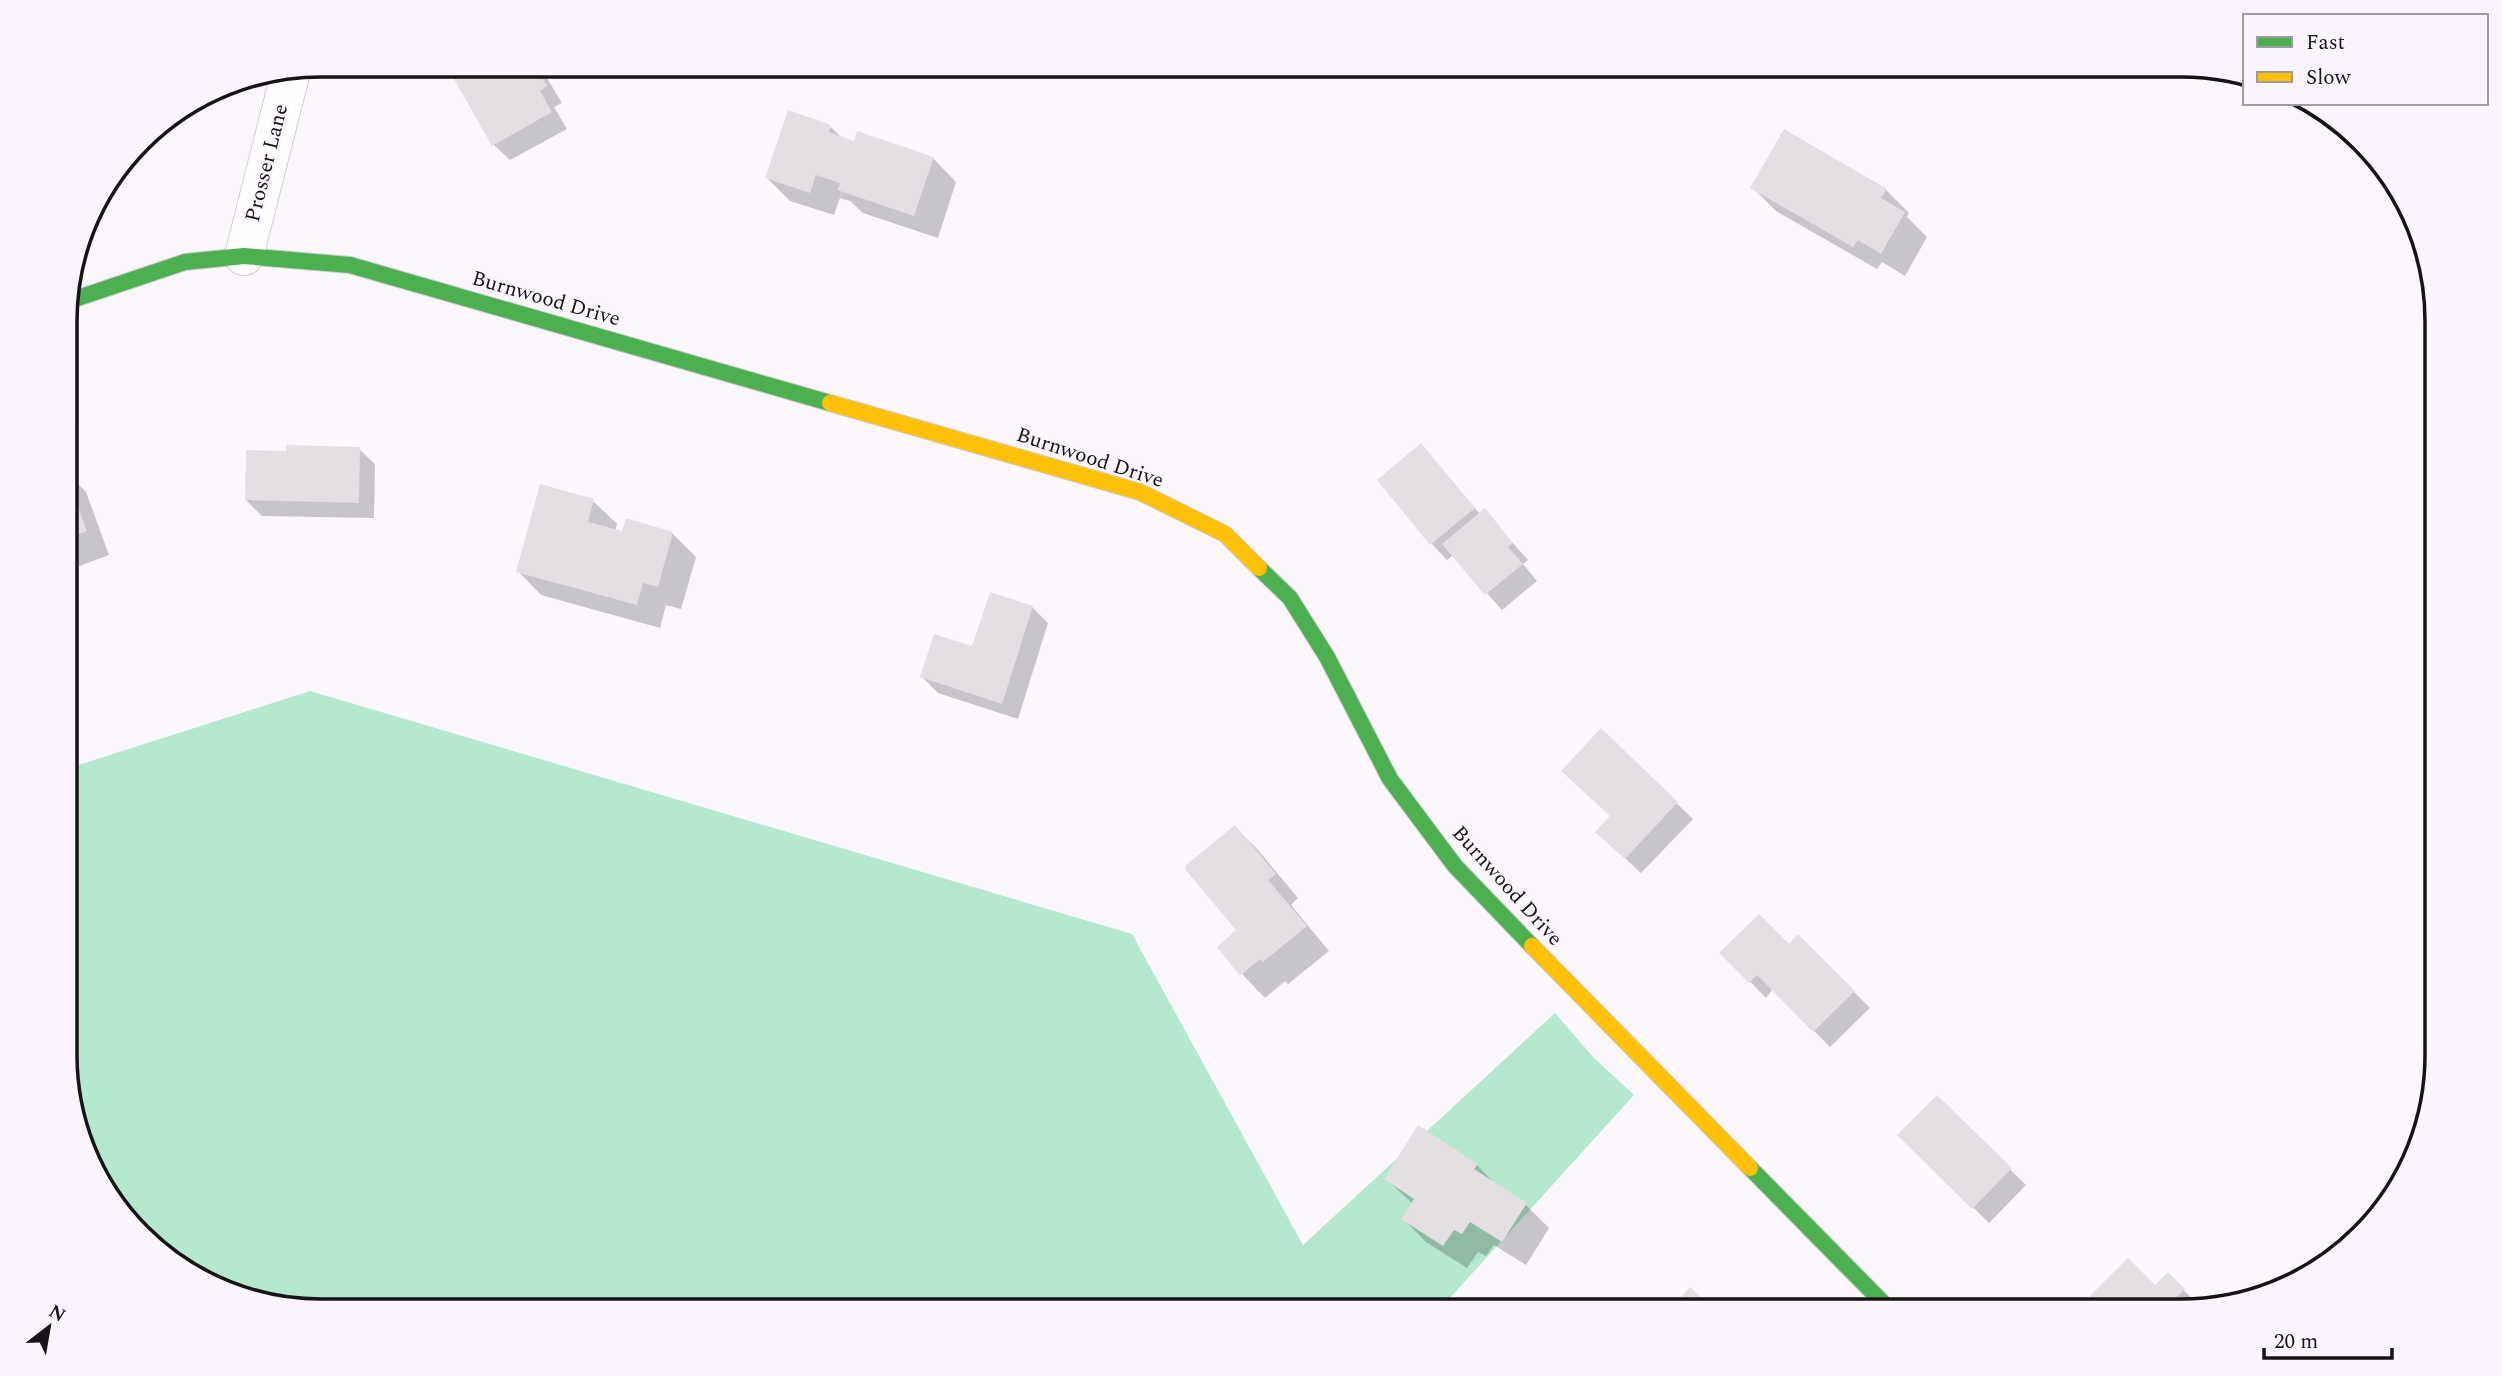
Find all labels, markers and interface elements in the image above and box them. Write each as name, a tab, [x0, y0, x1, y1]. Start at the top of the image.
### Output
legend	[2243, 14, 2488, 105]
text: Fast	[2306, 27, 2345, 59]
text: Slow	[2306, 62, 2352, 94]
street label: Prosser Lane	[237, 101, 297, 225]
street label: Burnwood Drive	[468, 263, 624, 335]
street label: Burnwood Drive	[1012, 419, 1168, 497]
street label: Burnwood Drive	[1444, 818, 1570, 954]
north arrow	[14, 1292, 84, 1362]
text: N	[43, 1297, 71, 1330]
scale bar	[2264, 1316, 2392, 1360]
text: 20 m	[2274, 1326, 2318, 1358]

